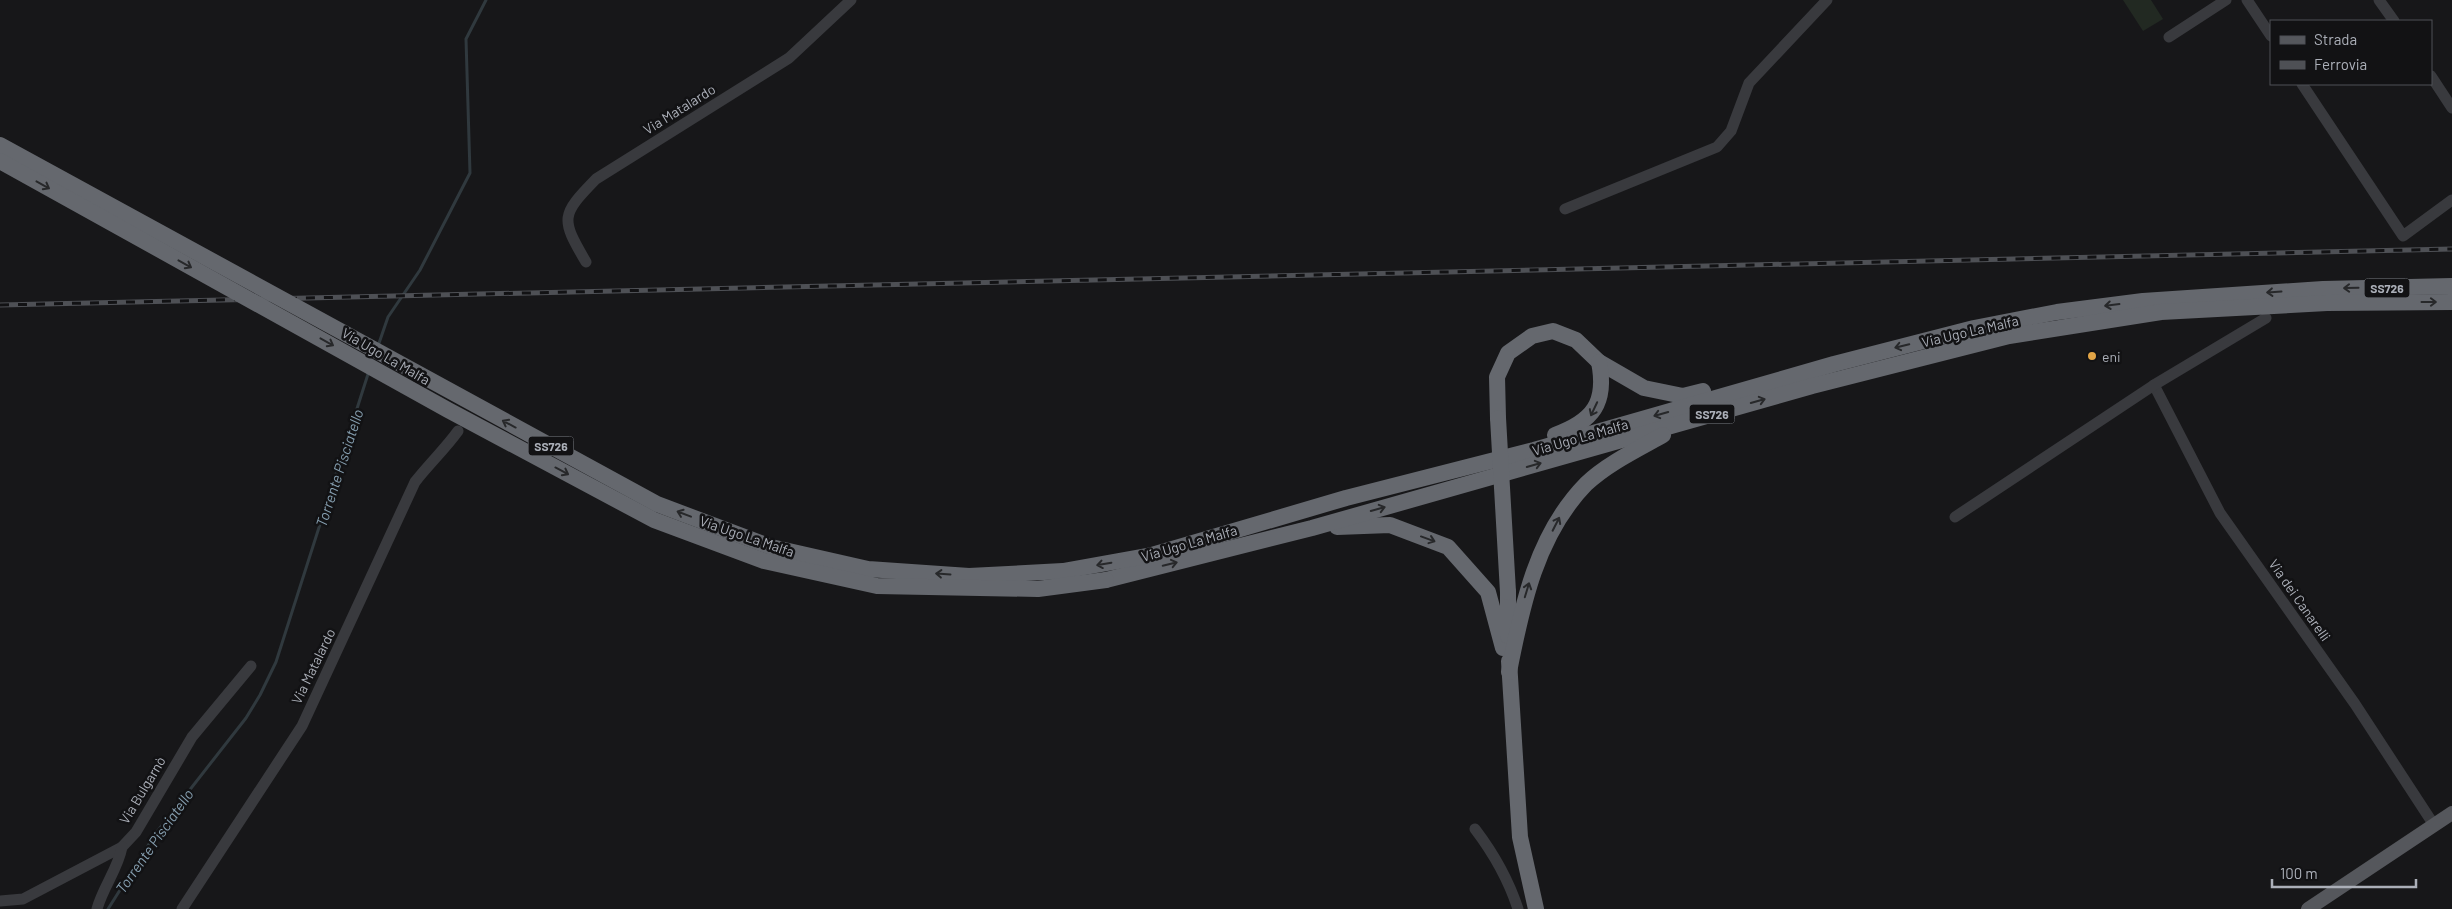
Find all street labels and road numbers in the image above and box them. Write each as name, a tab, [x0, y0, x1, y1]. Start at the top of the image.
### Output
street label: Via Matalardo	[640, 80, 718, 138]
road number: SS726	[2364, 278, 2410, 298]
street label: Via Ugo La Malfa	[1920, 312, 2020, 350]
street label: Via Ugo La Malfa	[339, 324, 433, 388]
road number: SS726	[1690, 404, 1734, 424]
street label: Via Ugo La Malfa	[1530, 415, 1630, 459]
road number: SS726	[528, 436, 574, 456]
street label: Via Ugo La Malfa	[697, 512, 797, 560]
street label: Via Ugo La Malfa	[1139, 521, 1239, 565]
street label: Via dei Canarelli	[2266, 556, 2334, 644]
street label: Via Matalardo	[287, 626, 339, 706]
street label: Via Bulgarnò	[115, 753, 169, 827]

